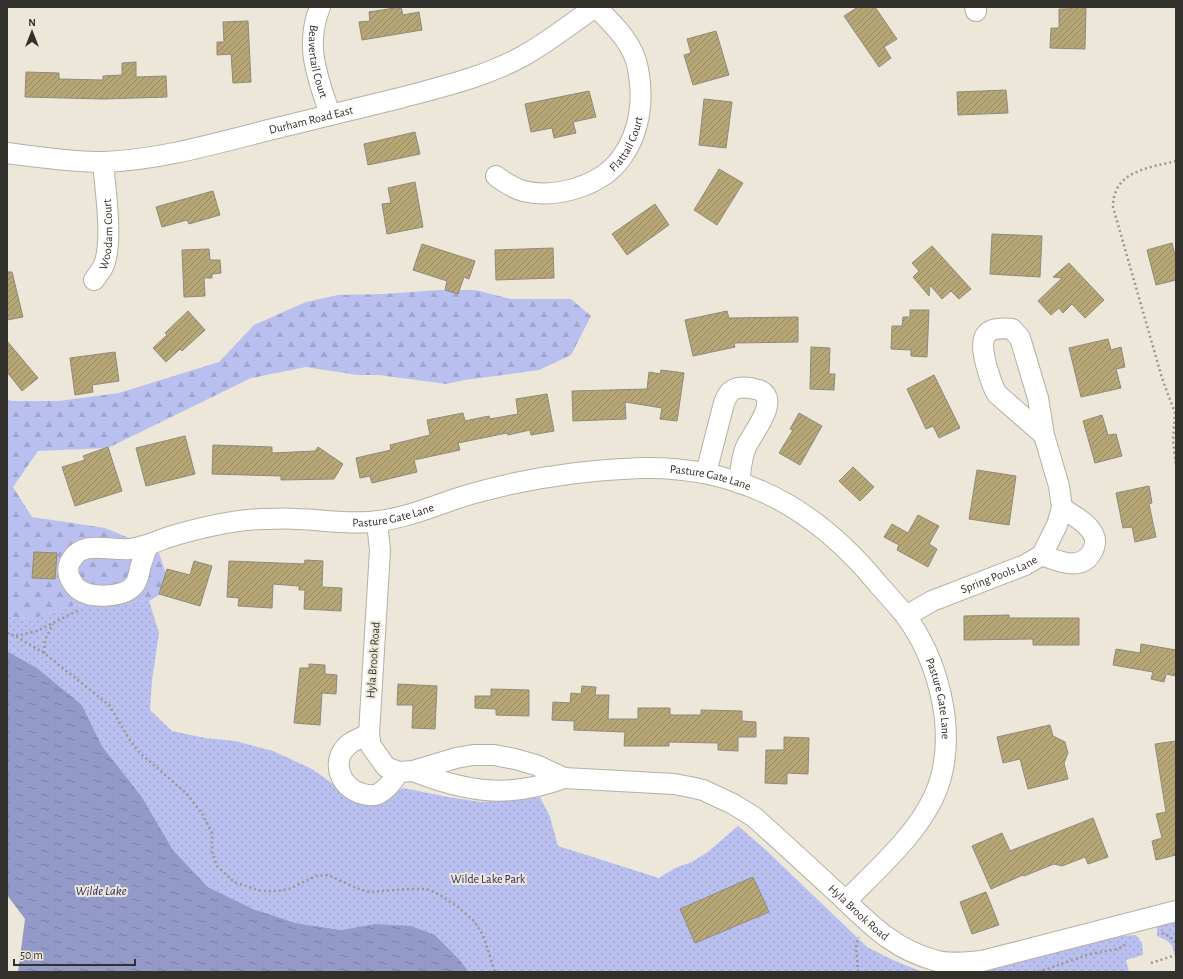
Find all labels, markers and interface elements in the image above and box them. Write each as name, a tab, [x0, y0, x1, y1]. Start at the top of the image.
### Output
north arrow	[12, 12, 52, 52]
text: N	[28, 17, 36, 28]
street label: Beavertail Court	[307, 24, 330, 100]
street label: Durham Road East	[268, 104, 354, 136]
street label: Flattail Court	[607, 115, 645, 174]
street label: Woodam Court	[97, 198, 114, 272]
street label: Pasture Gate Lane	[669, 463, 753, 492]
street label: Pasture Gate Lane	[352, 501, 435, 529]
street label: Spring Pools Lane	[959, 553, 1039, 595]
street label: Hyla Brook Road	[364, 621, 383, 699]
street label: Pasture Gate Lane	[924, 656, 952, 739]
park label: Wilde Lake Park	[451, 873, 526, 885]
street label: Hyla Brook Road	[826, 882, 891, 943]
water label: Wilde Lake	[75, 885, 127, 898]
scale bar	[14, 941, 135, 967]
text: 50 m	[20, 949, 43, 961]

